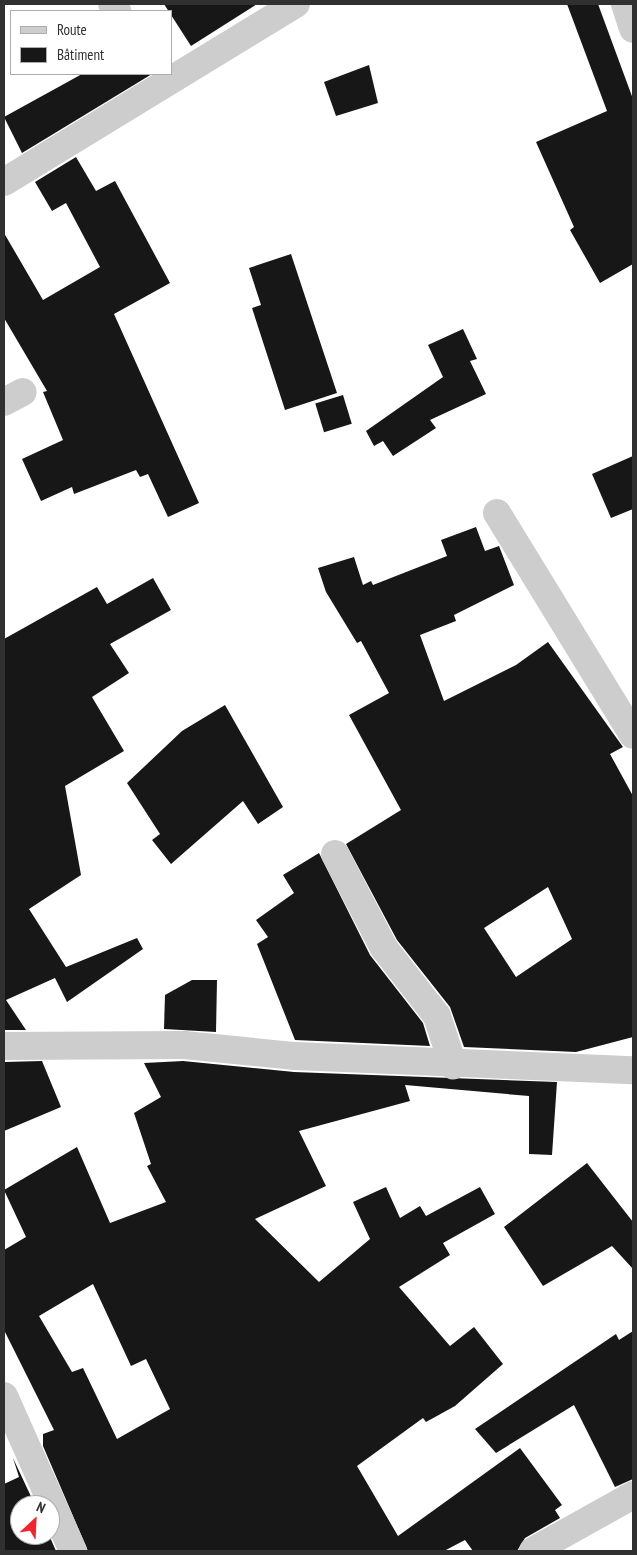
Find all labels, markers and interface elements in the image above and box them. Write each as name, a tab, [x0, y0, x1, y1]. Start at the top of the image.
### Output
legend	[10, 10, 172, 75]
text: Route	[57, 20, 87, 39]
text: Bâtiment	[57, 45, 104, 64]
north arrow	[10, 1495, 60, 1545]
text: N	[34, 1498, 48, 1517]

